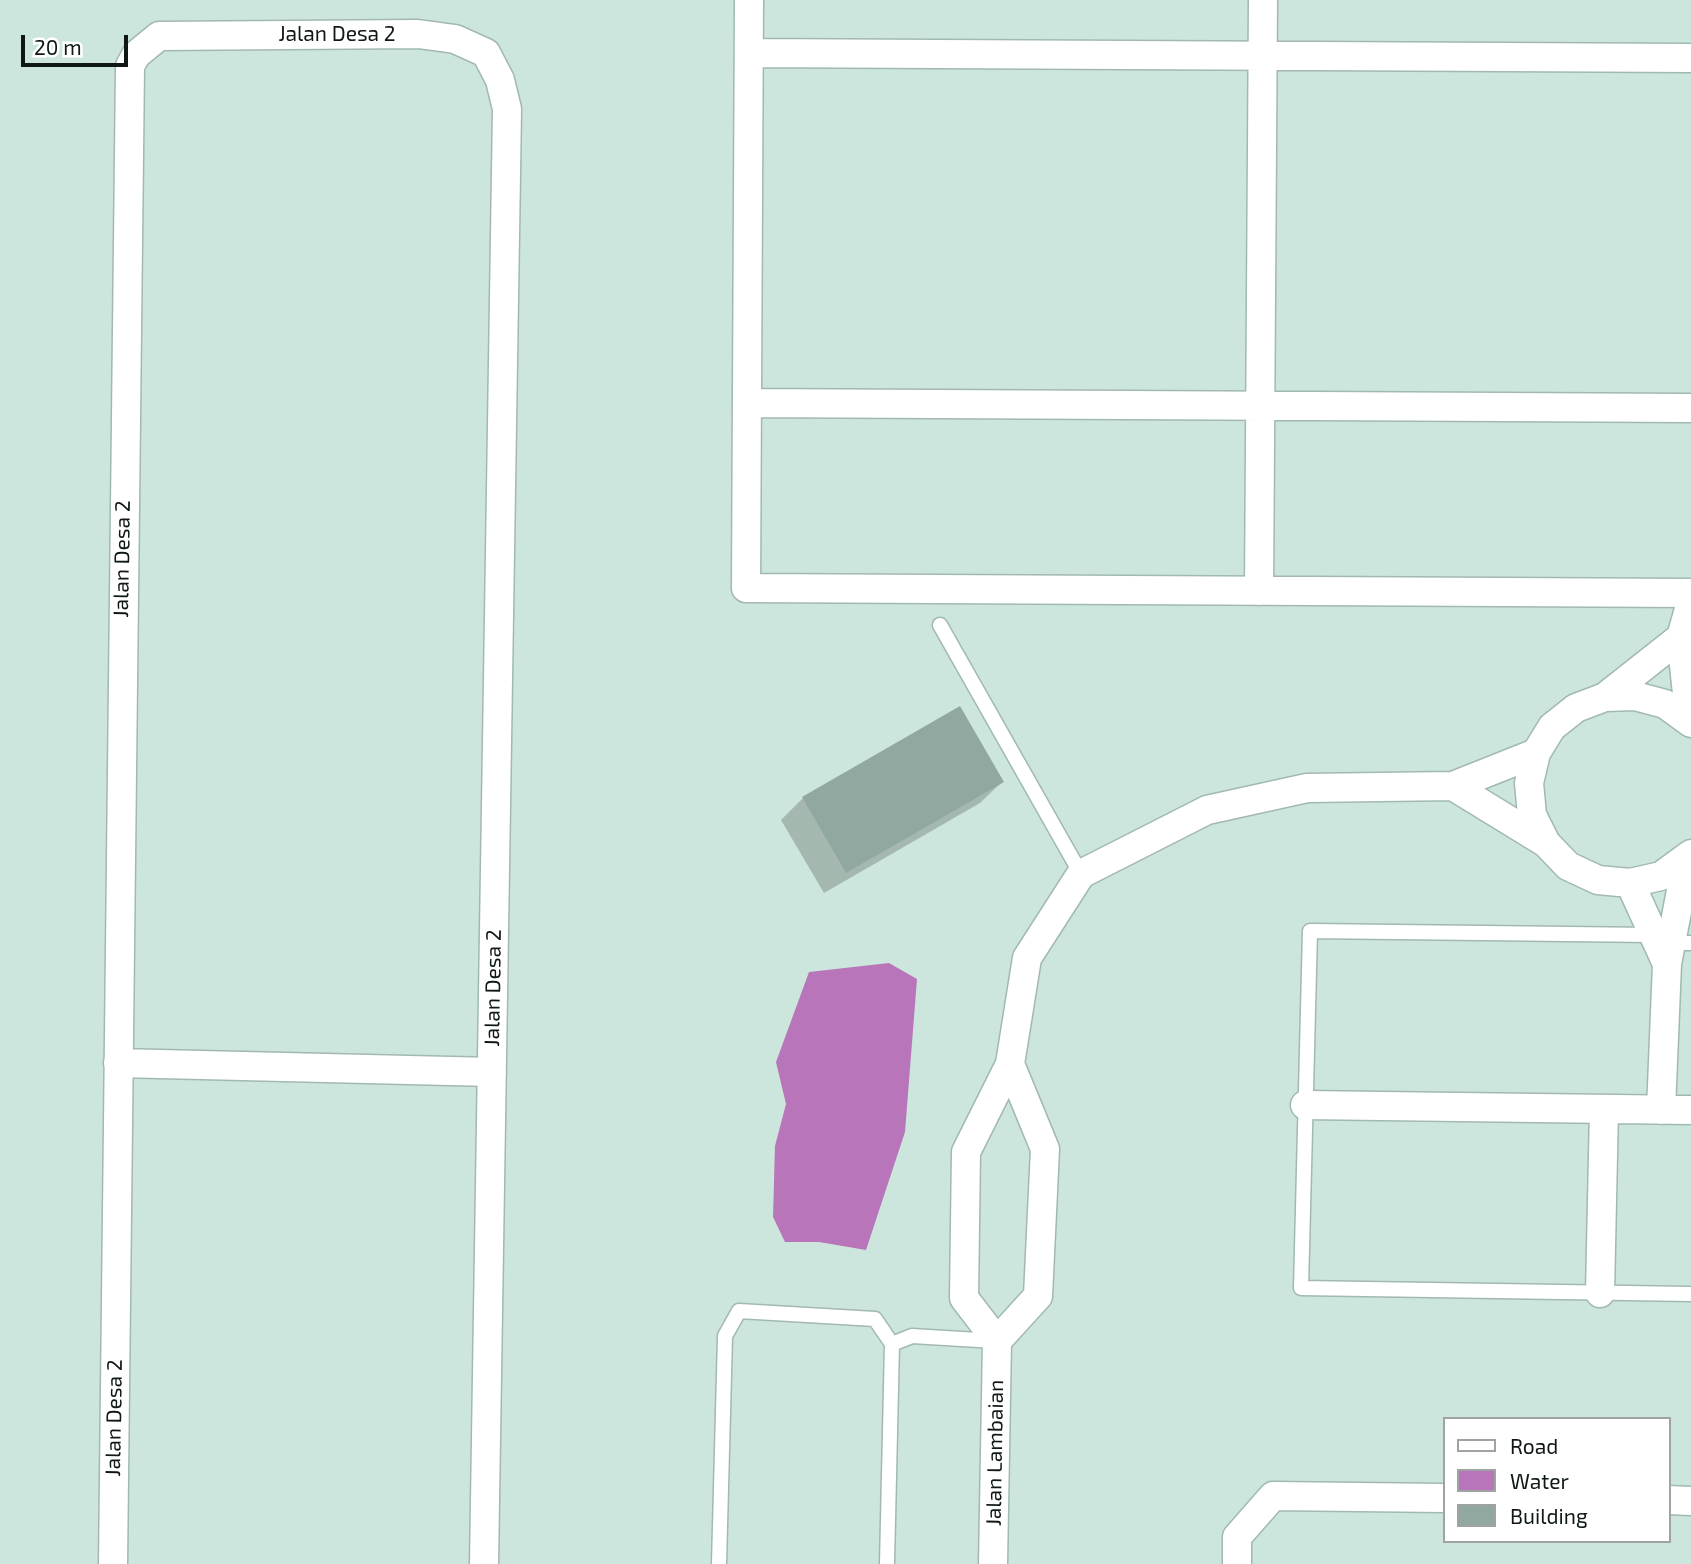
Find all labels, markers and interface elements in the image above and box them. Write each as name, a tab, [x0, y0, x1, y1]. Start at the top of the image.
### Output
scale bar	[24, 21, 131, 65]
street label: Jalan Desa 2	[278, 21, 396, 47]
text: 20 m	[34, 34, 82, 59]
street label: Jalan Desa 2	[108, 500, 136, 618]
street label: Jalan Desa 2	[479, 929, 507, 1047]
street label: Jalan Desa 2	[100, 1359, 128, 1477]
street label: Jalan Lambaian	[981, 1380, 1009, 1526]
legend	[1442, 1417, 1670, 1543]
text: Road	[1510, 1433, 1558, 1458]
text: Water	[1510, 1468, 1569, 1493]
text: Building	[1510, 1503, 1588, 1528]

